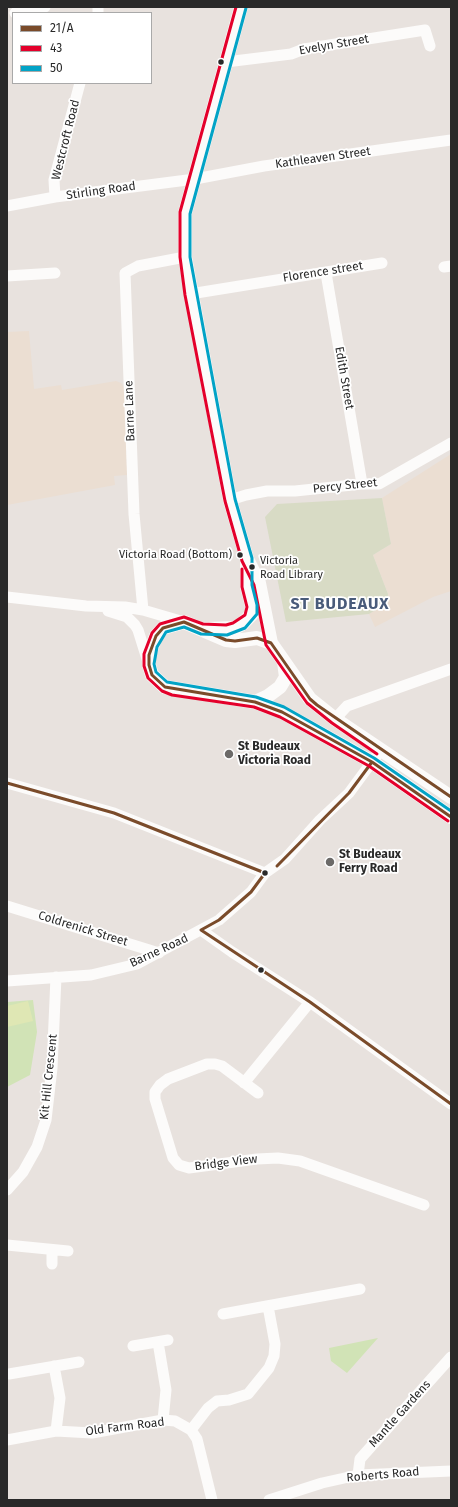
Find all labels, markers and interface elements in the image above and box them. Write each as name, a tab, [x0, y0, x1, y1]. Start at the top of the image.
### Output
legend	[12, 12, 152, 84]
text: 21/A	[50, 21, 74, 35]
street label: Evelyn Street	[298, 32, 370, 58]
text: 43	[50, 41, 62, 55]
unlabelled marker	[216, 57, 226, 67]
text: 50	[50, 61, 63, 75]
street label: Westcroft Road	[49, 98, 83, 182]
street label: Kathleaven Street	[274, 144, 372, 172]
street label: Stirling Road	[65, 179, 137, 203]
street label: Florence street	[282, 259, 364, 285]
street label: Edith Street	[331, 345, 357, 411]
street label: Barne Lane	[122, 380, 138, 442]
street label: Percy Street	[312, 475, 378, 497]
place label: Victoria Road (Bottom)	[119, 548, 232, 562]
marker: Victoria Road (Bottom)	[235, 550, 245, 560]
place label: Victoria Road Library	[260, 554, 323, 580]
marker: Victoria Road Library	[247, 562, 257, 572]
district label: ST BUDEAUX	[290, 595, 390, 615]
place label: St Budeaux Victoria Road	[238, 740, 311, 768]
marker: St Budeaux Victoria Road	[223, 748, 235, 760]
place label: St Budeaux Ferry Road	[339, 848, 401, 876]
marker: St Budeaux Ferry Road	[324, 856, 336, 868]
unlabelled marker	[260, 868, 270, 878]
street label: Coldrenick Street	[36, 909, 130, 949]
street label: Barne Road	[127, 931, 191, 971]
unlabelled marker	[256, 965, 266, 975]
street label: Kit Hill Crescent	[37, 1033, 61, 1121]
street label: Bridge View	[194, 1152, 258, 1174]
street label: Mantle Gardens	[366, 1378, 434, 1450]
street label: Old Farm Road	[85, 1415, 165, 1439]
street label: Roberts Road	[346, 1465, 420, 1485]

